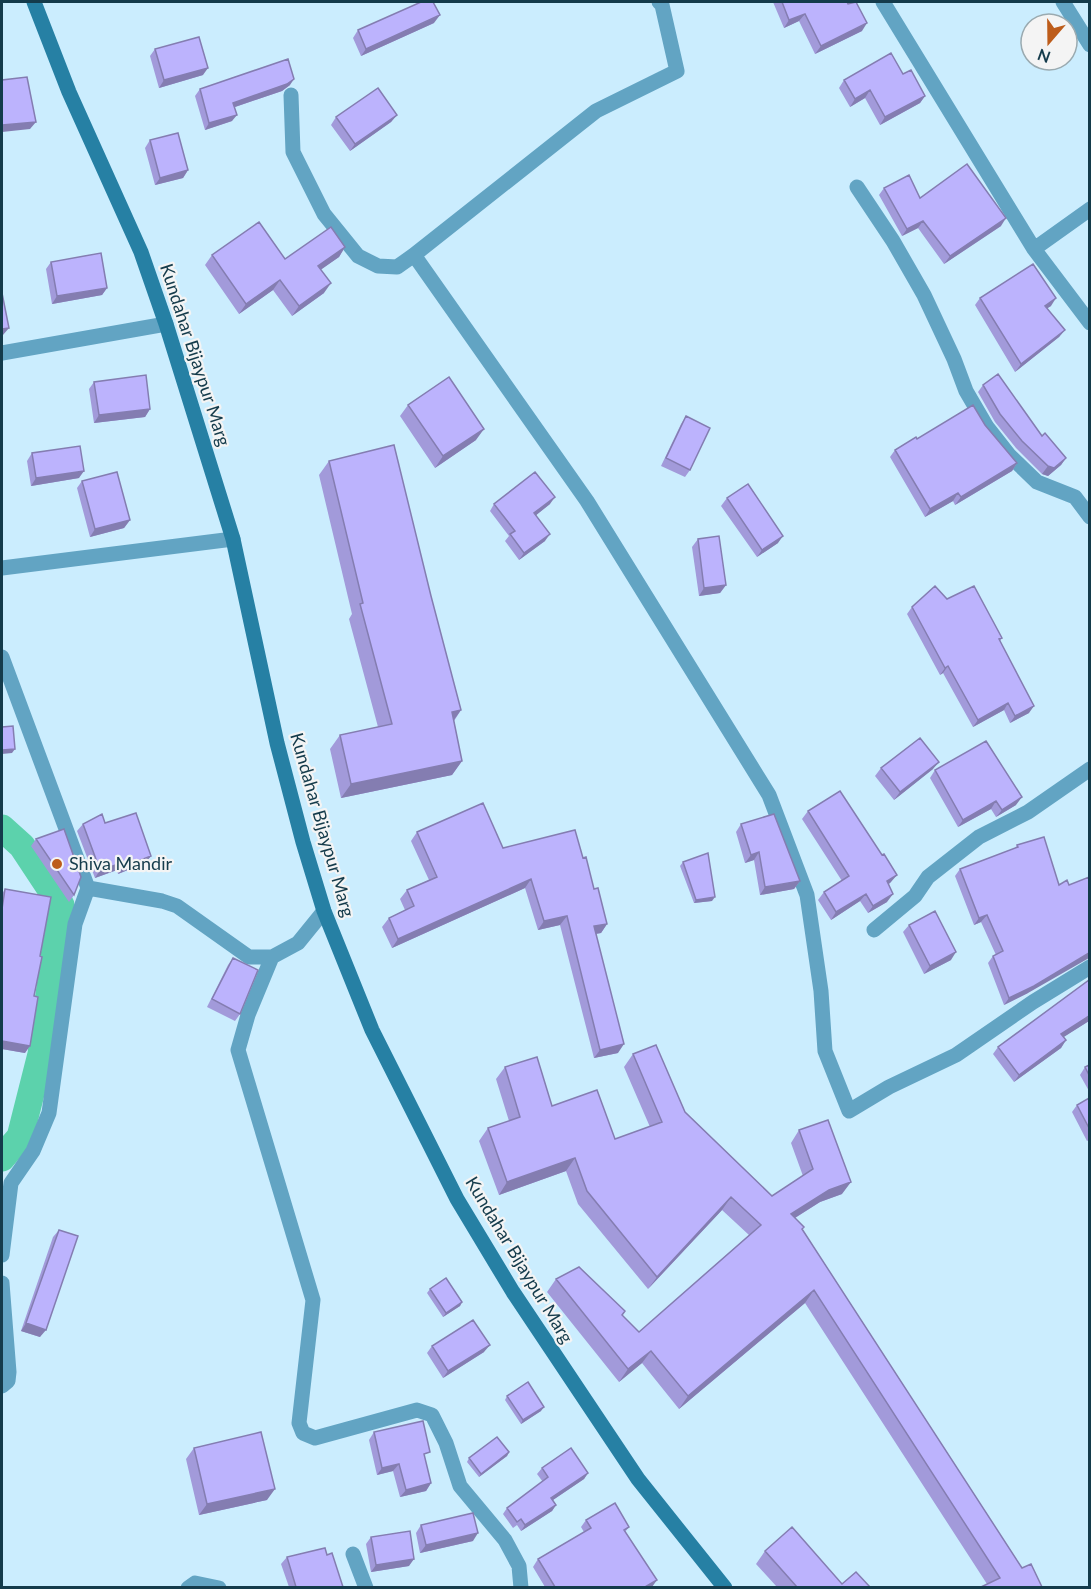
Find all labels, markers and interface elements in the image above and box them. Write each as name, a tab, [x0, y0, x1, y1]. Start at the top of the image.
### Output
north arrow	[1019, 12, 1079, 72]
text: N	[1035, 46, 1053, 68]
street label: Kundahar Bijaypur Marg	[156, 261, 236, 449]
street label: Kundahar Bijaypur Marg	[286, 730, 360, 919]
place label: Shiva Mandir	[69, 852, 172, 874]
marker: Shiva Mandir	[50, 857, 64, 871]
street label: Kundahar Bijaypur Marg	[461, 1172, 578, 1347]

